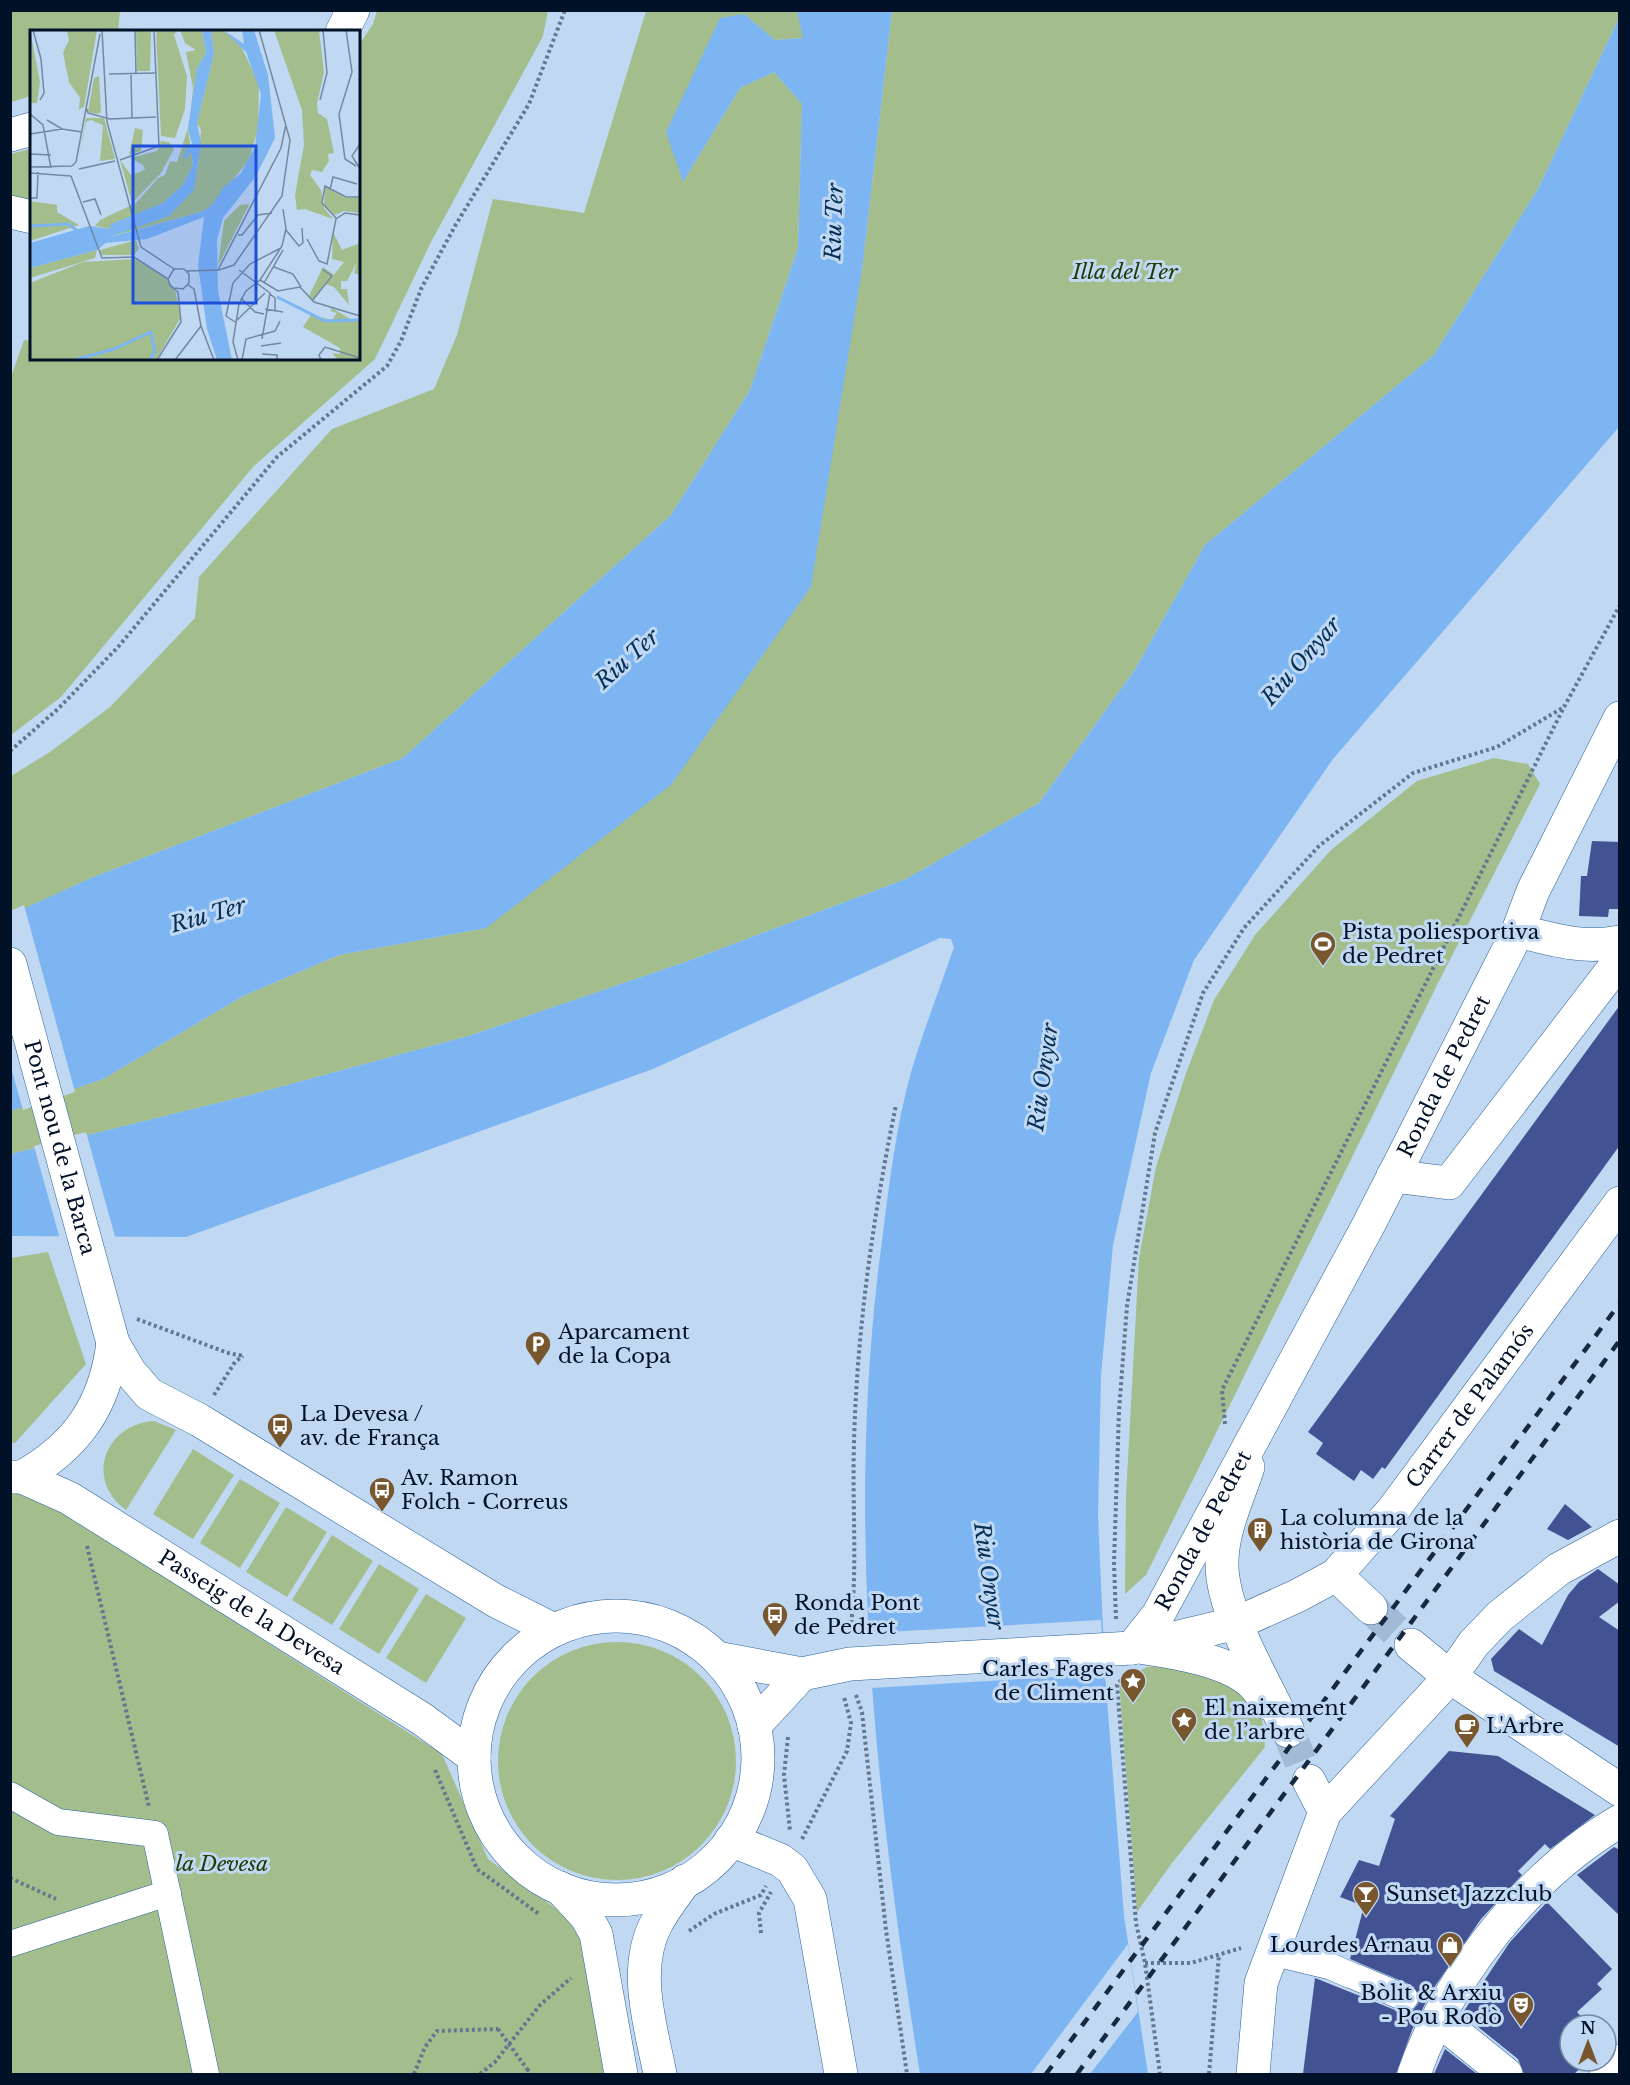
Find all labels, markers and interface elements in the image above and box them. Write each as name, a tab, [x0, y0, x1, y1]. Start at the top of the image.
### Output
inset map	[30, 30, 360, 360]
water label: Riu Ter	[819, 182, 849, 262]
park label: Illa del Ter	[1071, 259, 1179, 285]
water label: Riu Onyar	[1255, 611, 1347, 711]
water label: Riu Ter	[589, 623, 665, 695]
water label: Riu Ter	[166, 891, 250, 939]
place label: Pista poliesportiva de Pedret	[1342, 919, 1540, 969]
sports icon: Pista poliesportiva de Pedret	[1308, 929, 1338, 967]
street label: Ronda de Pedret	[1392, 991, 1496, 1162]
water label: Riu Onyar	[1022, 1021, 1064, 1133]
street label: Pont nou de la Barca	[18, 1037, 101, 1258]
street label: Carrer de Palamós	[1401, 1318, 1539, 1493]
place label: Aparcament de la Copa	[557, 1319, 690, 1369]
parking icon: Aparcament de la Copa	[523, 1329, 553, 1367]
place label: La Devesa / av. de França	[300, 1401, 440, 1451]
bus stop icon: La Devesa / av. de França	[265, 1411, 295, 1449]
street label: Ronda de Pedret	[1150, 1446, 1257, 1615]
place label: Av. Ramon Folch - Correus	[400, 1465, 568, 1515]
bus stop icon: Av. Ramon Folch - Correus	[367, 1475, 397, 1513]
place label: La columna de la història de Girona	[1280, 1505, 1475, 1555]
building icon: La columna de la història de Girona	[1245, 1515, 1275, 1553]
water label: Riu Onyar	[968, 1520, 1010, 1632]
street label: Passeig de la Devesa	[154, 1544, 350, 1681]
place label: Ronda Pont de Pedret	[794, 1590, 920, 1640]
bus stop icon: Ronda Pont de Pedret	[760, 1600, 790, 1638]
place label: Carles Fages de Climent	[982, 1656, 1114, 1706]
place icon: Carles Fages de Climent	[1118, 1666, 1148, 1704]
place label: El naixement de l’arbre	[1204, 1695, 1347, 1745]
place icon: El naixement de l’arbre	[1169, 1705, 1199, 1743]
cafe icon: L'Arbre	[1452, 1711, 1482, 1749]
place label: L'Arbre	[1486, 1713, 1564, 1739]
park label: la Devesa	[176, 1851, 268, 1877]
bar icon: Sunset Jazzclub	[1351, 1879, 1381, 1917]
place label: Sunset Jazzclub	[1386, 1881, 1552, 1907]
shop icon: Lourdes Arnau	[1435, 1930, 1465, 1968]
place label: Lourdes Arnau	[1270, 1932, 1430, 1958]
place label: Bòlit & Arxiu - Pou Rodò	[1360, 1980, 1502, 2030]
theatre icon: Bòlit & Arxiu - Pou Rodò	[1506, 1990, 1536, 2028]
north arrow	[1558, 2013, 1618, 2073]
text: N	[1580, 2018, 1596, 2038]

